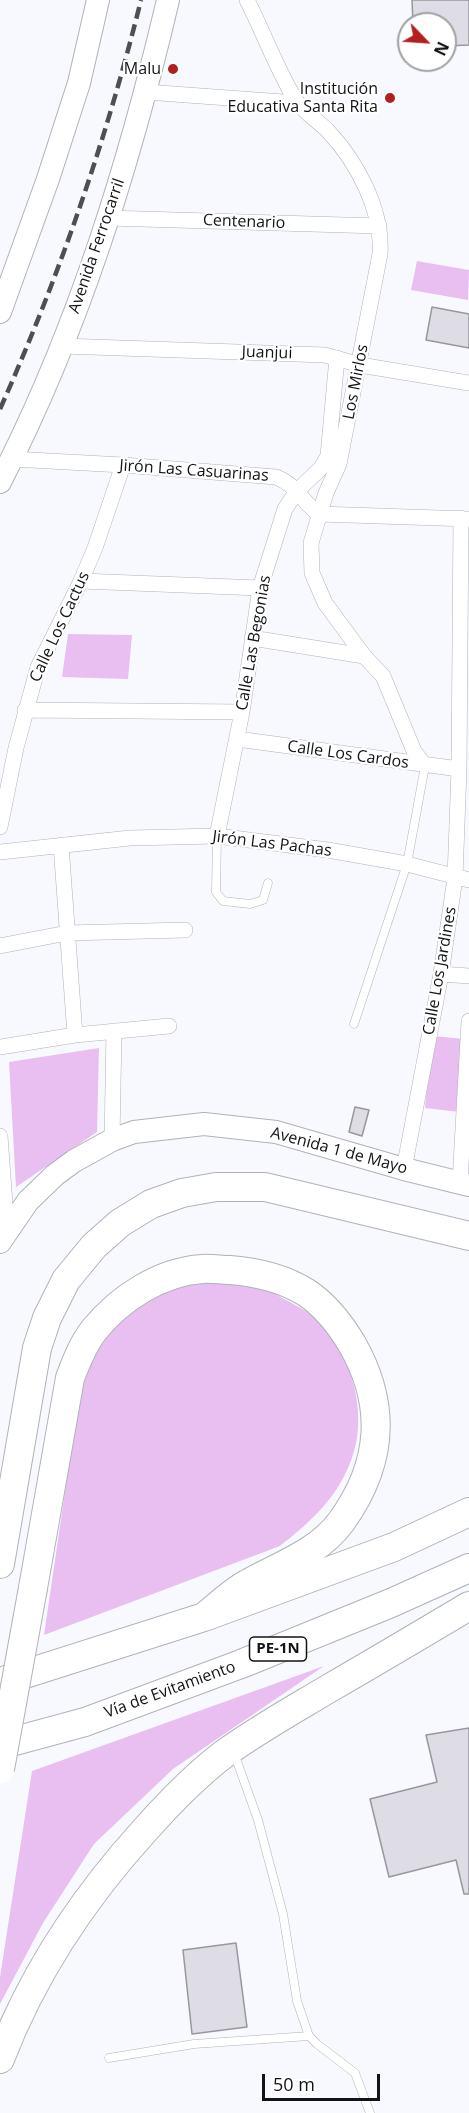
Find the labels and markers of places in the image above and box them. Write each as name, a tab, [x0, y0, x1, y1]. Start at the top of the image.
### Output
place label: Malu	[124, 59, 161, 79]
marker: Malu	[166, 62, 180, 76]
place label: Institución Educativa Santa Rita	[227, 79, 378, 117]
marker: Institución Educativa Santa Rita	[383, 91, 397, 105]

